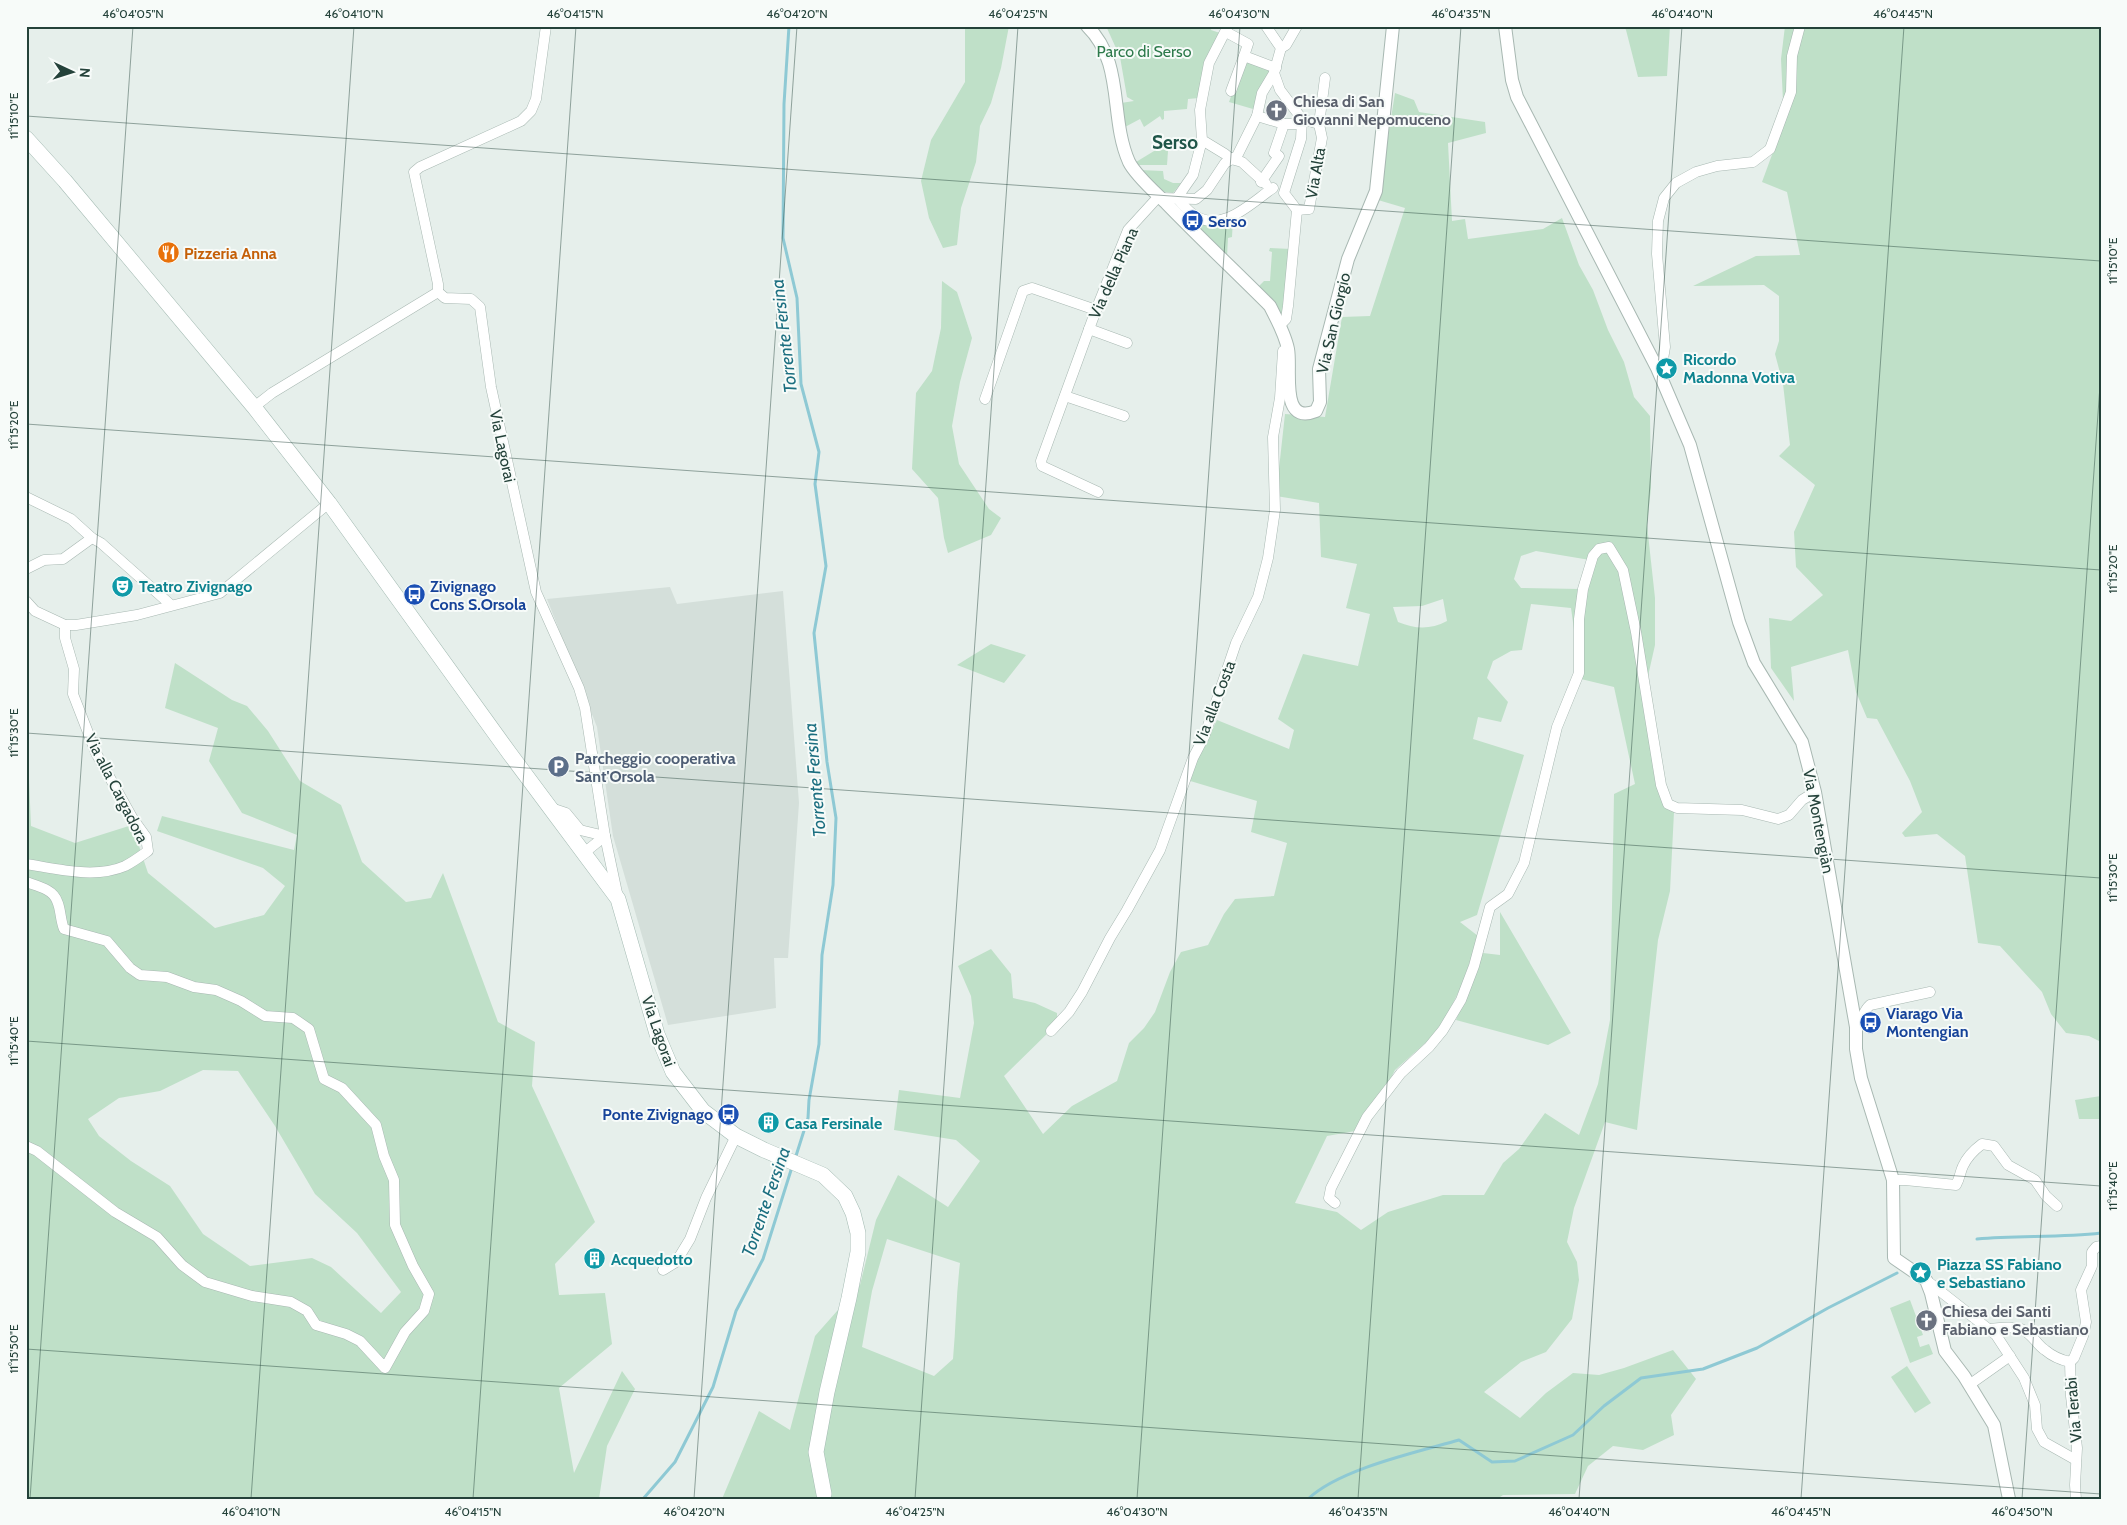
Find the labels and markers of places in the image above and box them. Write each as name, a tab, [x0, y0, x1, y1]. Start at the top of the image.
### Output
place label: Chiesa di San Giovanni Nepomuceno	[1293, 92, 1451, 129]
church icon: Chiesa di San Giovanni Nepomuceno	[1265, 98, 1289, 122]
bus stop icon: Serso	[1180, 209, 1204, 233]
place label: Serso	[1208, 212, 1247, 231]
restaurant icon: Pizzeria Anna	[156, 241, 180, 265]
place label: Pizzeria Anna	[184, 244, 277, 263]
place label: Ricordo Madonna Votiva	[1683, 350, 1795, 387]
place icon: Ricordo Madonna Votiva	[1655, 356, 1679, 380]
theatre icon: Teatro Zivignago	[111, 574, 135, 598]
place label: Teatro Zivignago	[139, 577, 252, 596]
place label: Zivignago Cons S.Orsola	[430, 577, 526, 614]
bus stop icon: Zivignago Cons S.Orsola	[402, 583, 426, 607]
place label: Parcheggio cooperativa Sant'Orsola	[575, 749, 736, 786]
parking icon: Parcheggio cooperativa Sant'Orsola	[547, 755, 571, 779]
place label: Viarago Via Montengian	[1886, 1004, 1969, 1041]
bus stop icon: Viarago Via Montengian	[1858, 1010, 1882, 1034]
bus stop icon: Ponte Zivignago	[717, 1102, 741, 1126]
place label: Ponte Zivignago	[602, 1105, 713, 1124]
building icon: Casa Fersinale	[757, 1111, 781, 1135]
place label: Casa Fersinale	[785, 1114, 882, 1133]
building icon: Acquedotto	[583, 1247, 607, 1271]
place label: Acquedotto	[611, 1250, 693, 1269]
place label: Piazza SS Fabiano e Sebastiano	[1937, 1255, 2062, 1292]
place icon: Piazza SS Fabiano e Sebastiano	[1909, 1261, 1933, 1285]
place label: Chiesa dei Santi Fabiano e Sebastiano	[1942, 1302, 2089, 1339]
church icon: Chiesa dei Santi Fabiano e Sebastiano	[1914, 1308, 1938, 1332]

